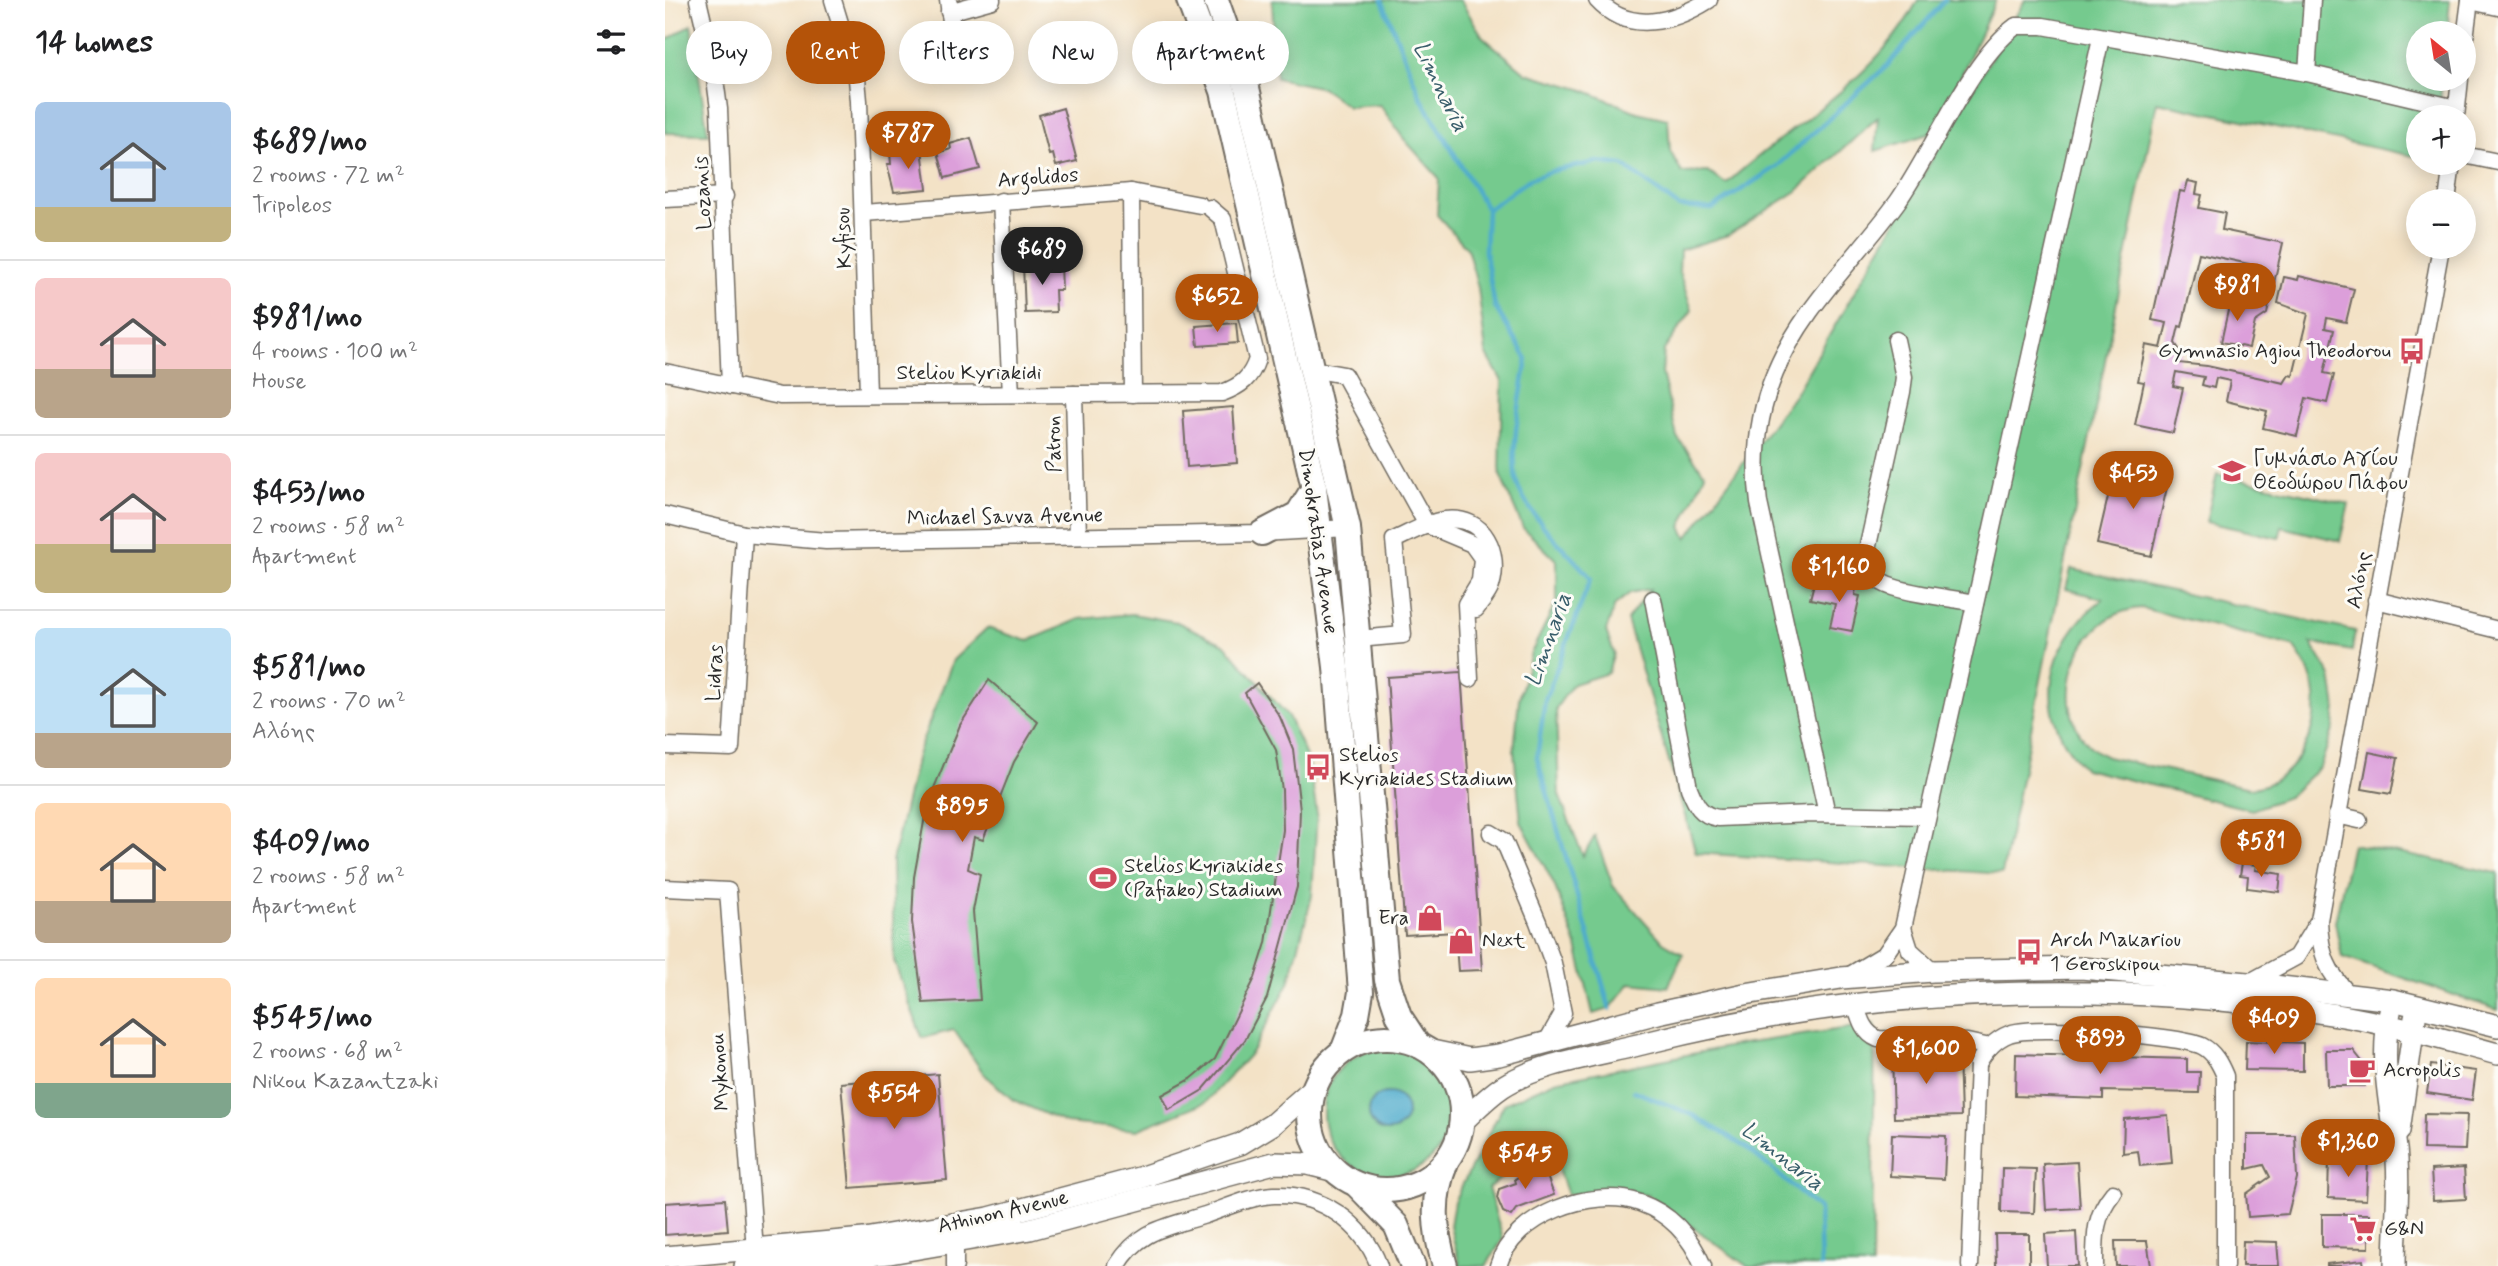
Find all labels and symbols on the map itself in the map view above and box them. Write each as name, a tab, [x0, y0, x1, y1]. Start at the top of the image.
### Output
north arrow	[2406, 21, 2476, 91]
water label: Limnaria	[1405, 37, 1475, 137]
pin: $787	[867, 111, 949, 171]
street label: Lozanis	[687, 155, 719, 231]
street label: Argolidos	[997, 161, 1079, 197]
street label: Kyfisou	[829, 207, 859, 269]
pin: $689	[1001, 228, 1083, 287]
pin: $981	[2196, 264, 2278, 323]
pin: $652	[1176, 274, 1258, 334]
bus stop icon: Gymnasio Agiou Theodorou	[2397, 336, 2427, 366]
place label: Gymnasio Agiou Theodorou	[2158, 337, 2391, 365]
street label: Steliou Kyriakidi	[896, 359, 1042, 387]
street label: Patron	[1040, 415, 1068, 473]
place label: Γυμνάσιο Αγίου Θεοδώρου Πάφου	[2253, 445, 2408, 497]
street label: Dimokratias Avenue	[1291, 446, 1345, 636]
pin: $453	[2092, 452, 2174, 511]
school or university icon: Γυμνάσιο Αγίου Θεοδώρου Πάφου	[2217, 456, 2247, 486]
street label: Michael Savva Avenue	[907, 501, 1103, 533]
pin: $1,160	[1782, 544, 1896, 604]
street label: Αλόης	[2340, 549, 2378, 611]
water label: Limnaria	[1518, 589, 1580, 691]
street label: Lidras	[700, 644, 730, 702]
place label: Stelios Kyriakides Stadium	[1339, 741, 1514, 793]
bus stop icon: Stelios Kyriakides Stadium	[1303, 752, 1333, 782]
pin: $895	[921, 784, 1003, 844]
pin: $581	[2220, 820, 2302, 879]
place label: Stelios Kyriakides (Pafiako) Stadium	[1124, 852, 1283, 904]
sports icon: Stelios Kyriakides (Pafiako) Stadium	[1088, 863, 1118, 893]
shop icon: Era	[1415, 903, 1445, 933]
place label: Era	[1378, 904, 1409, 932]
shop icon: Next	[1446, 926, 1476, 956]
place label: Arch Makariou 1 Geroskipou	[2050, 926, 2181, 978]
place label: Next	[1482, 927, 1526, 955]
bus stop icon: Arch Makariou 1 Geroskipou	[2014, 937, 2044, 967]
pin: $409	[2233, 996, 2315, 1056]
pin: $893	[2059, 1016, 2141, 1076]
pin: $1,600	[1869, 1026, 1983, 1086]
street label: Mykonou	[703, 1032, 737, 1112]
cafe icon: Acropolis	[2347, 1055, 2377, 1085]
place label: Acropolis	[2383, 1056, 2461, 1084]
pin: $554	[853, 1072, 935, 1131]
water label: Limnaria	[1735, 1115, 1830, 1199]
pin: $1,360	[2291, 1120, 2405, 1179]
pin: $545	[1484, 1132, 1566, 1191]
street label: Athinon Avenue	[935, 1183, 1071, 1241]
supermarket icon: G&N	[2348, 1214, 2378, 1244]
place label: G&N	[2384, 1215, 2424, 1243]

